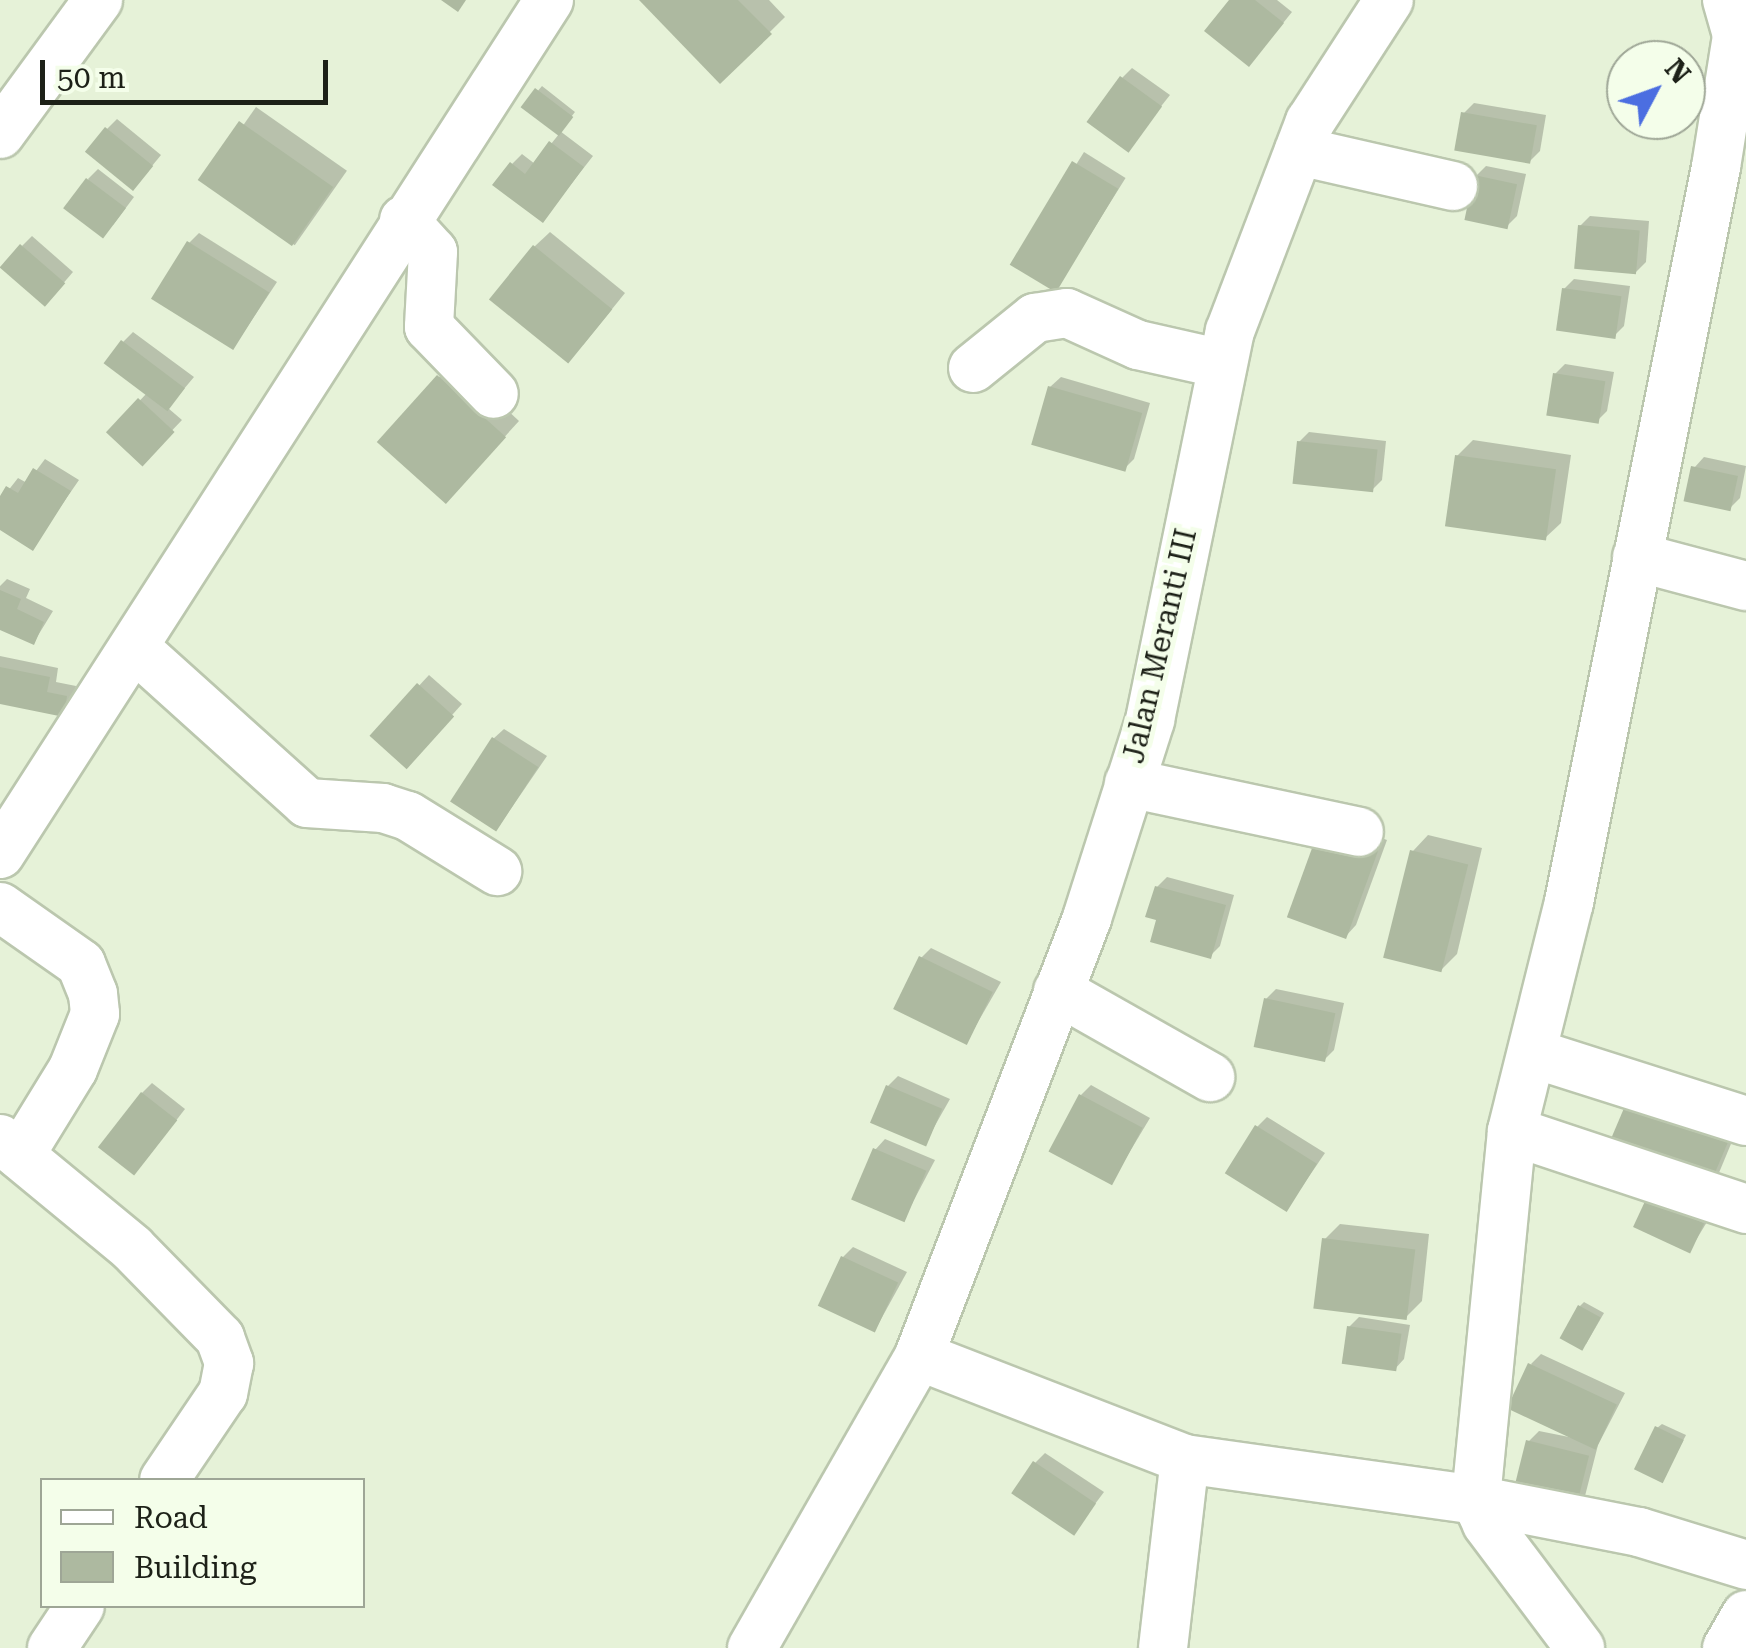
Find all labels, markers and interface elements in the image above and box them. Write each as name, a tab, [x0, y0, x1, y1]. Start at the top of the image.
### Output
scale bar	[45, 40, 332, 102]
north arrow	[1606, 40, 1706, 140]
text: N	[1658, 52, 1697, 90]
text: 50 m	[57, 60, 126, 95]
street label: Jalan Meranti III	[1116, 525, 1204, 767]
legend	[40, 1478, 365, 1608]
text: Road	[134, 1500, 208, 1535]
text: Building	[134, 1550, 257, 1585]

